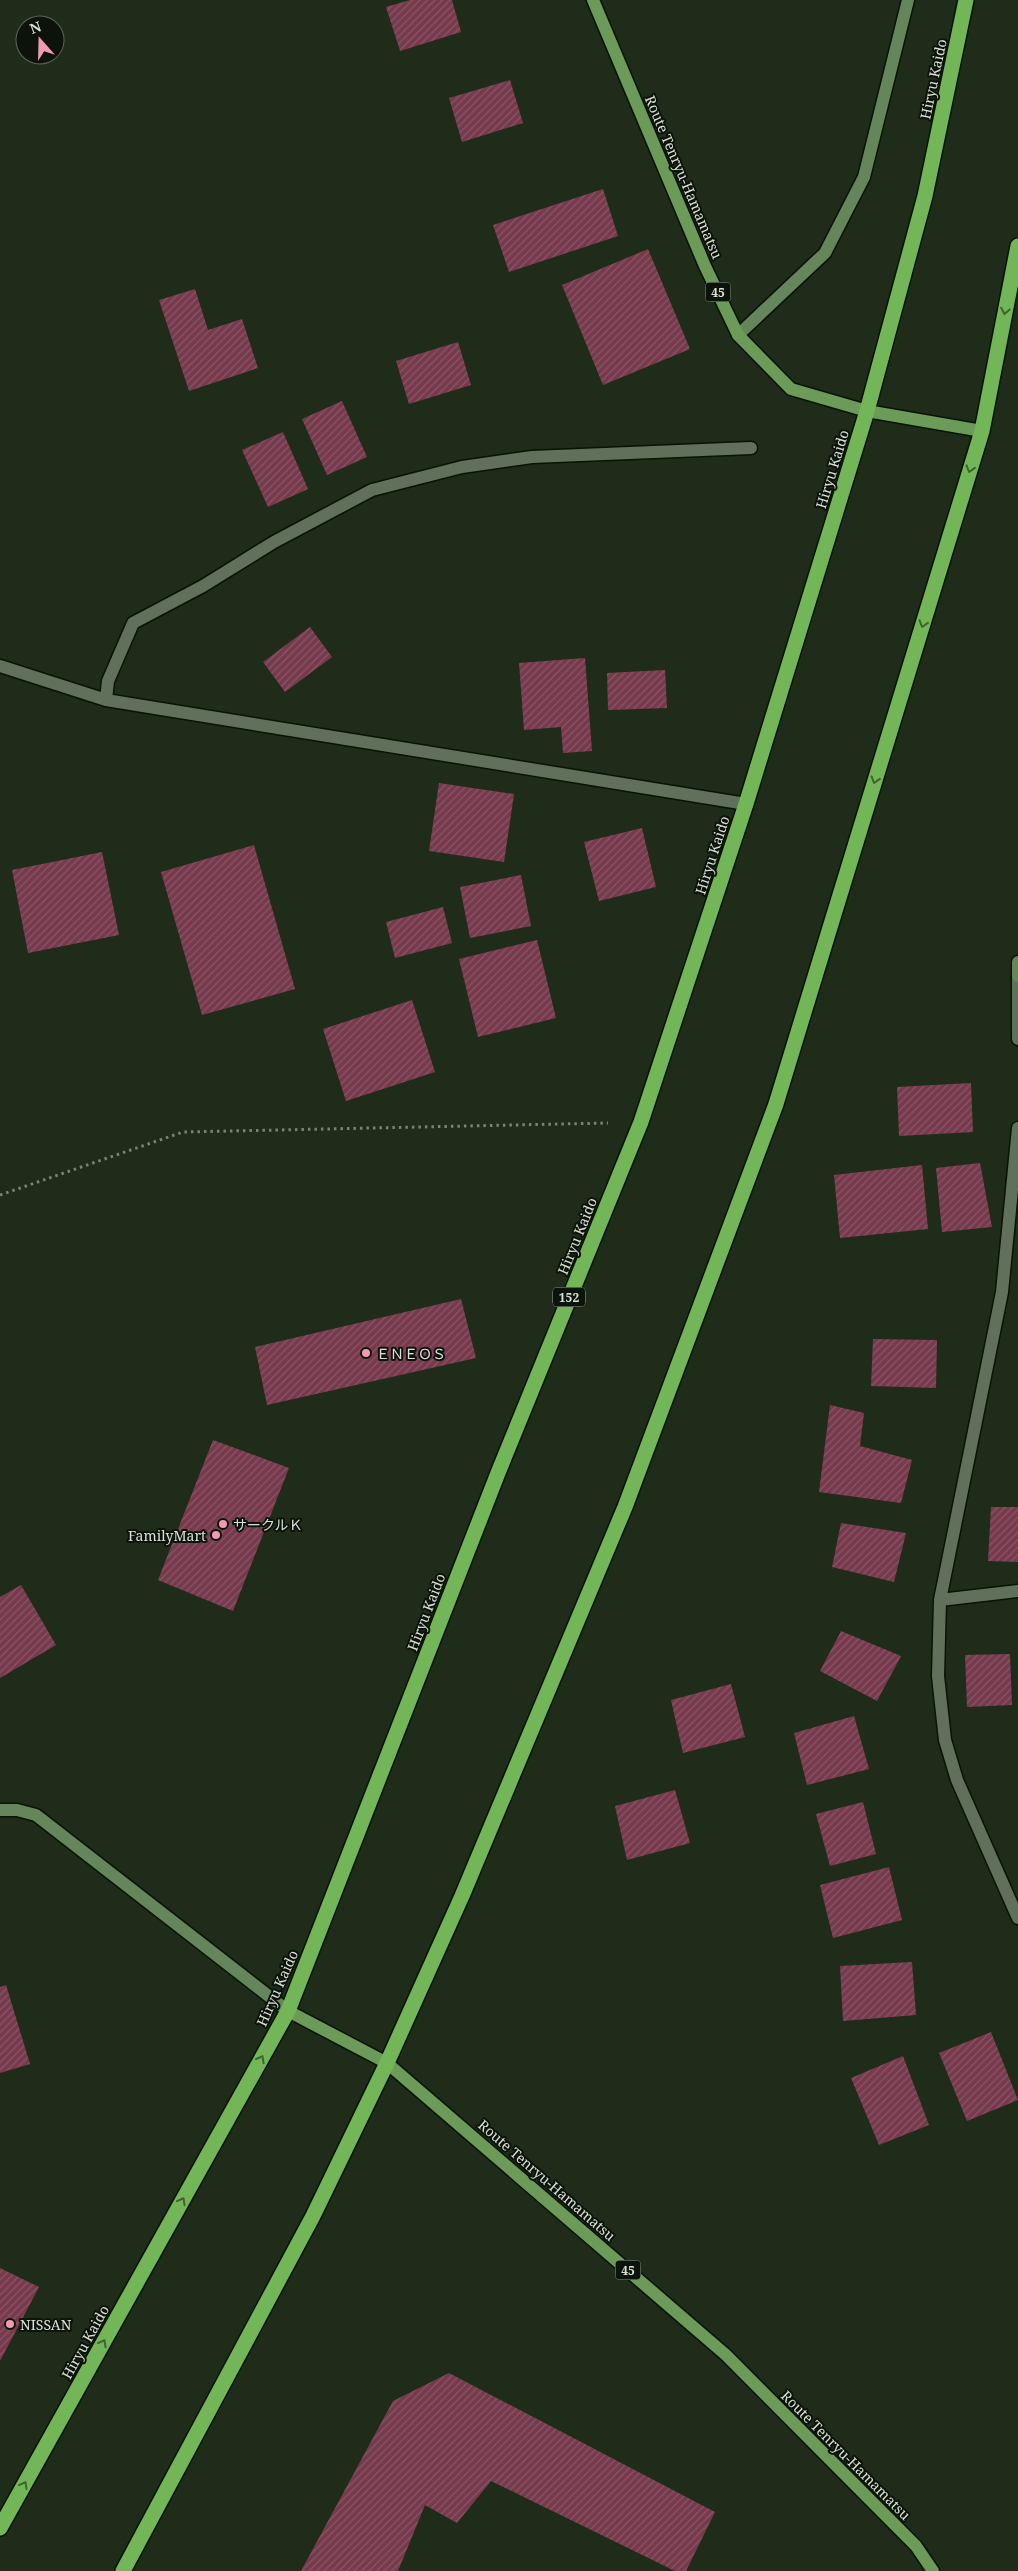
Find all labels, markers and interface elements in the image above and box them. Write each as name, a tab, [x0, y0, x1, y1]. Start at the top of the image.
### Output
north arrow	[15, 15, 65, 65]
text: N	[27, 16, 44, 38]
street label: Hiryu Kaido	[915, 37, 951, 121]
street label: Route Tenryu-Hamamatsu	[641, 92, 727, 262]
road number: 45	[706, 282, 730, 302]
one-way arrow	[1001, 306, 1011, 315]
street label: Hiryu Kaido	[811, 427, 853, 511]
one-way arrow	[966, 464, 976, 473]
one-way arrow	[918, 620, 928, 628]
one-way arrow	[871, 775, 881, 783]
street label: Hiryu Kaido	[690, 813, 734, 897]
street label: Hiryu Kaido	[553, 1195, 601, 1277]
road number: 152	[553, 1288, 585, 1306]
place label: ＥＮＥＯＳ	[376, 1344, 446, 1363]
marker: ＥＮＥＯＳ	[360, 1347, 372, 1359]
place label: サークルＫ	[233, 1515, 303, 1534]
marker: サークルＫ	[217, 1518, 229, 1530]
place label: FamilyMart	[128, 1526, 206, 1545]
marker: FamilyMart	[210, 1529, 222, 1541]
street label: Hiryu Kaido	[403, 1571, 449, 1653]
street label: Hiryu Kaido	[252, 1947, 302, 2029]
one-way arrow	[255, 2056, 265, 2065]
street label: Route Tenryu-Hamamatsu	[474, 2115, 620, 2245]
one-way arrow	[176, 2198, 186, 2207]
road number: 45	[616, 2260, 640, 2280]
street label: Hiryu Kaido	[57, 2302, 113, 2382]
place label: NISSAN	[20, 2315, 72, 2334]
marker: NISSAN	[4, 2318, 16, 2330]
one-way arrow	[97, 2340, 107, 2349]
street label: Route Tenryu-Hamamatsu	[777, 2386, 915, 2524]
one-way arrow	[17, 2482, 27, 2491]

